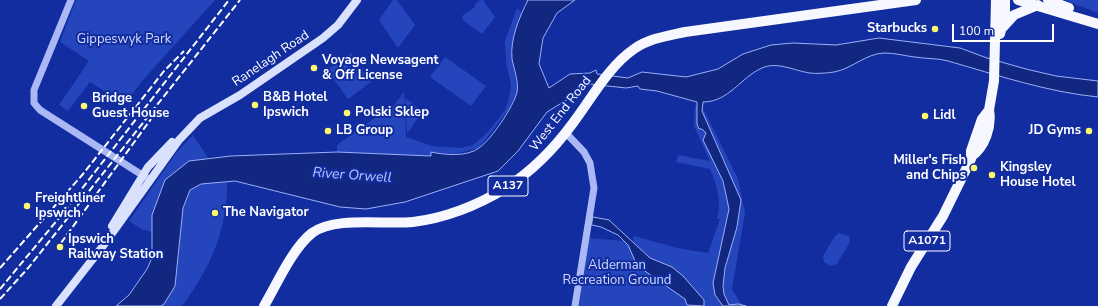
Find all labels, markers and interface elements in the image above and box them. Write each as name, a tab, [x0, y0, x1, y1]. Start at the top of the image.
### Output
scale bar	[954, 16, 1056, 42]
place label: Starbucks	[867, 21, 927, 37]
text: 100 m	[959, 23, 994, 39]
marker: Starbucks	[930, 24, 940, 34]
street label: Ranelagh Road	[230, 28, 312, 90]
park label: Gippeswyk Park	[77, 32, 171, 48]
place label: Voyage Newsagent & Off License	[322, 53, 439, 84]
marker: Voyage Newsagent & Off License	[309, 63, 319, 73]
street label: West End Road	[527, 73, 595, 155]
place label: B&B Hotel Ipswich	[263, 90, 327, 121]
place label: Bridge Guest House	[92, 91, 169, 122]
marker: B&B Hotel Ipswich	[250, 100, 260, 110]
marker: Bridge Guest House	[79, 101, 89, 111]
place label: Polski Sklep	[355, 105, 429, 121]
marker: Polski Sklep	[342, 108, 352, 118]
place label: Lidl	[933, 108, 956, 124]
marker: Lidl	[920, 111, 930, 121]
place label: LB Group	[336, 123, 393, 139]
place label: JD Gyms	[1029, 123, 1081, 139]
marker: LB Group	[323, 126, 333, 136]
marker: JD Gyms	[1084, 126, 1094, 136]
place label: Miller's Fish and Chips	[893, 153, 966, 184]
place label: Kingsley House Hotel	[1000, 160, 1076, 191]
marker: Miller's Fish and Chips	[969, 163, 979, 173]
water label: River Orwell	[312, 165, 392, 187]
marker: Kingsley House Hotel	[987, 170, 997, 180]
road number: A137	[488, 176, 528, 196]
place label: Freightliner Ipswich	[35, 191, 105, 222]
marker: Freightliner Ipswich	[22, 201, 32, 211]
place label: The Navigator	[223, 205, 309, 221]
marker: The Navigator	[210, 208, 220, 218]
road number: A1071	[904, 231, 950, 251]
place label: Ipswich Railway Station	[68, 232, 163, 263]
marker: Ipswich Railway Station	[55, 242, 65, 252]
park label: Alderman Recreation Ground	[563, 258, 671, 289]

